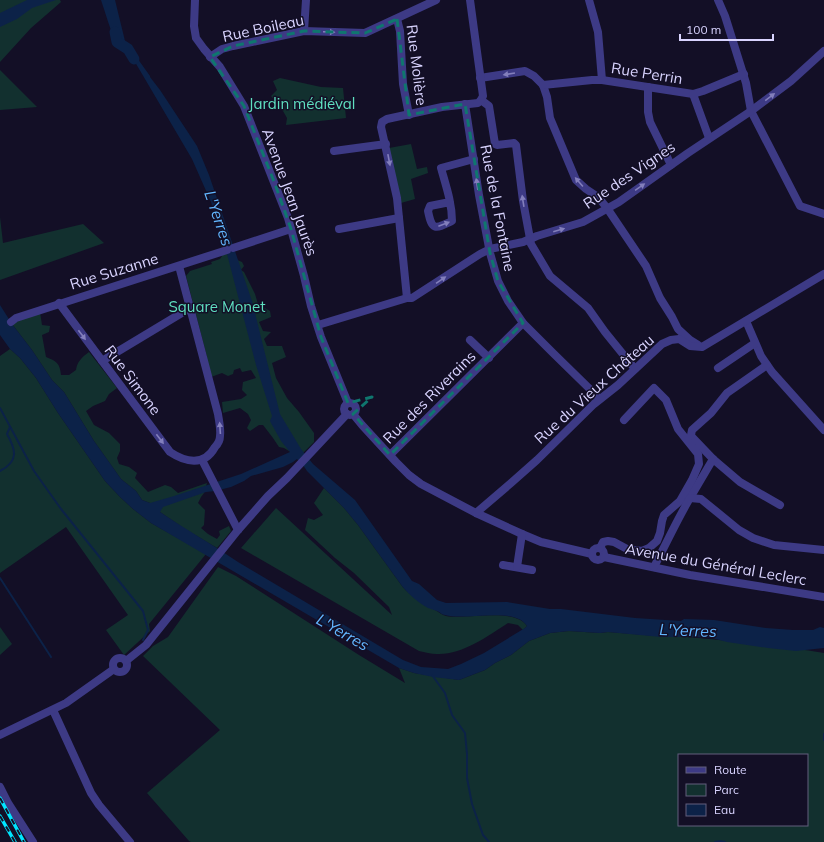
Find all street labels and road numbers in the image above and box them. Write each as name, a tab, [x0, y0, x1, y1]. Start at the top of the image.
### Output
street label: Rue Boileau	[221, 10, 305, 46]
street label: Rue Molière	[403, 23, 431, 107]
street label: Rue Perrin	[610, 58, 684, 88]
street label: Avenue Jean Jaurès	[258, 126, 322, 258]
street label: Rue des Vignes	[579, 137, 679, 213]
street label: Rue de la Fontaine	[476, 143, 520, 273]
street label: Rue Suzanne	[67, 249, 161, 293]
street label: Rue du Vieux Château	[530, 330, 658, 448]
street label: Rue Simone	[101, 341, 165, 419]
street label: Rue des Riverains	[379, 347, 479, 447]
street label: Avenue du Général Leclerc	[624, 539, 808, 589]

